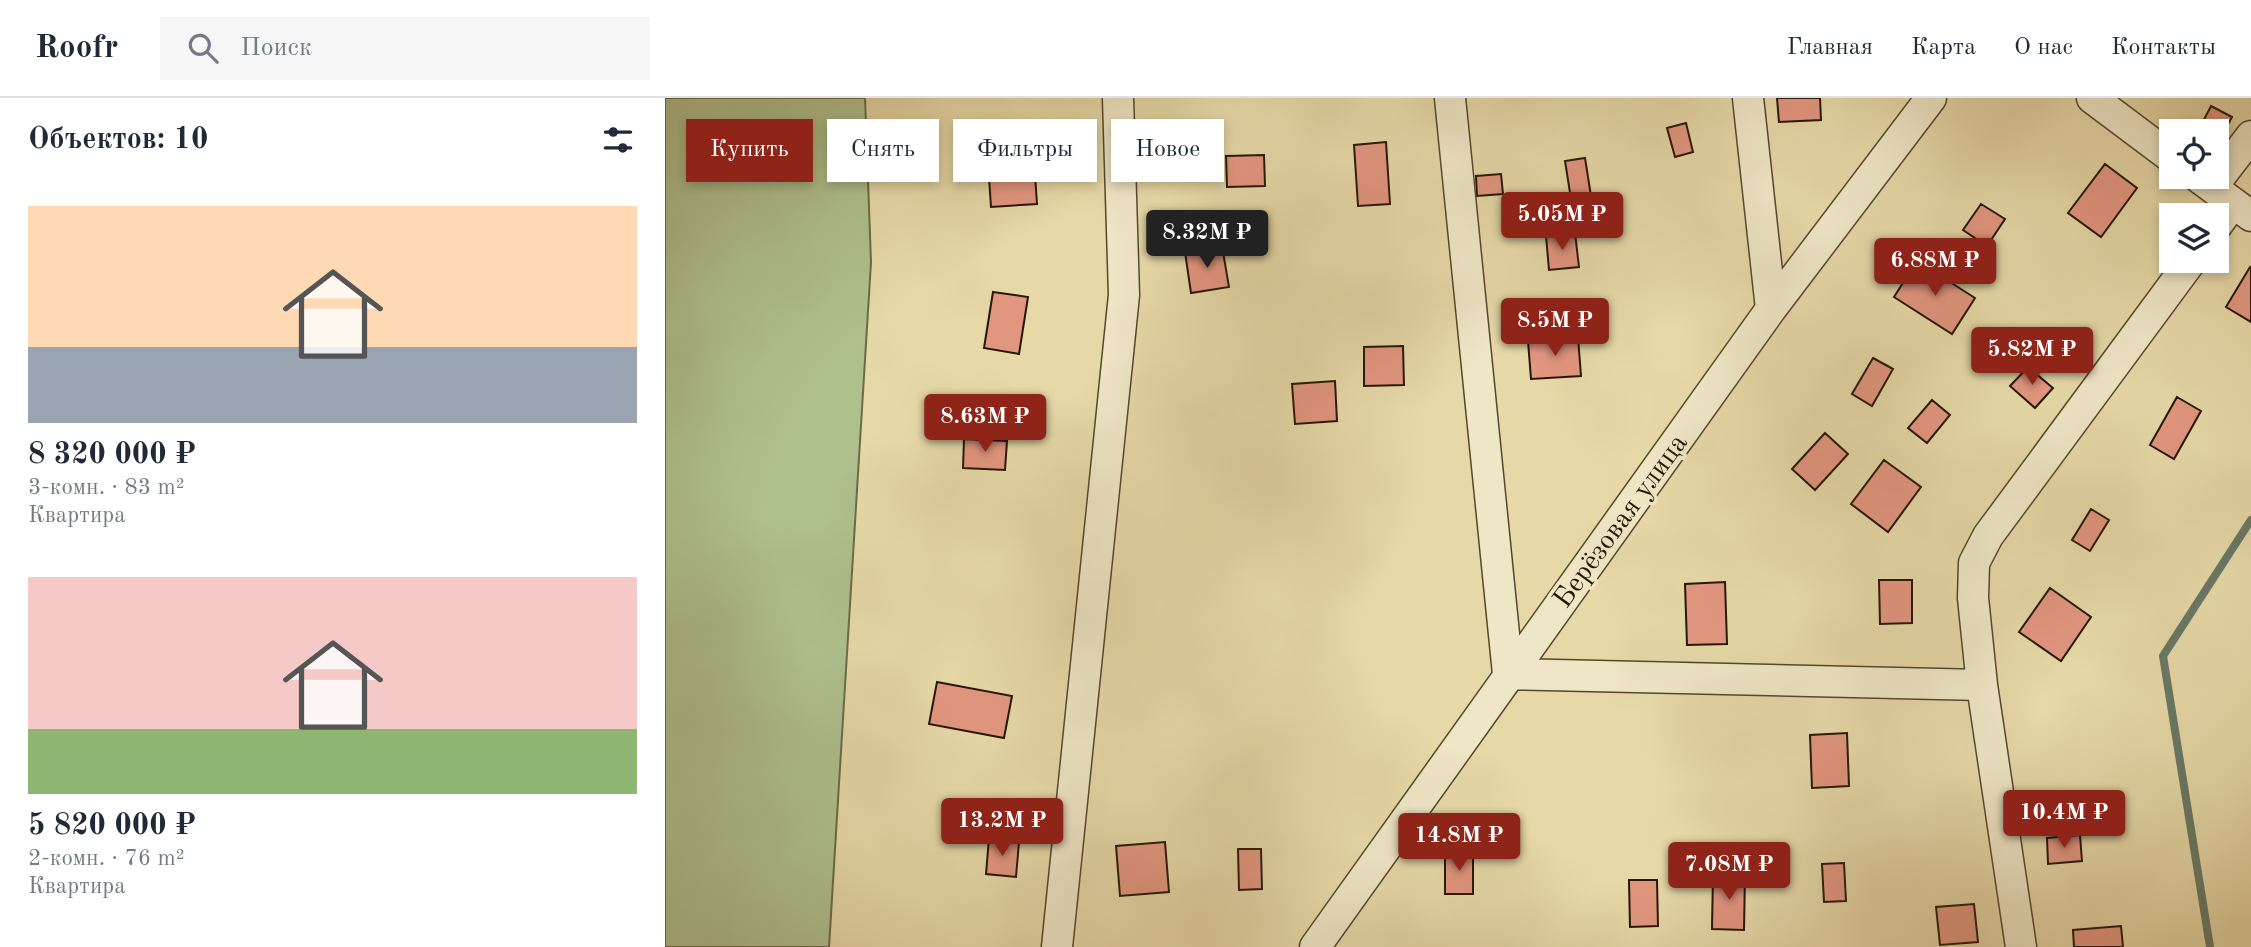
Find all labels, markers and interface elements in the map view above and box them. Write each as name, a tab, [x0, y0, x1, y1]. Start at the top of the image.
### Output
search box	[160, 17, 650, 80]
icon: search	[184, 29, 222, 67]
text: Roofr	[35, 32, 118, 65]
text: Поиск	[240, 35, 312, 61]
text: Главная	[1787, 36, 1873, 60]
text: Карта	[1911, 36, 1976, 60]
text: О нас	[2014, 36, 2073, 60]
text: Контакты	[2111, 36, 2216, 60]
chip: Купить	[686, 119, 813, 182]
chip: Снять	[827, 119, 939, 182]
chip: Фильтры	[953, 119, 1097, 182]
chip: Новое	[1111, 119, 1224, 182]
map controls	[2159, 119, 2229, 273]
button: locate	[2159, 119, 2229, 189]
icon: filters	[599, 121, 637, 159]
text: Объектов: 10	[28, 125, 208, 155]
pin: 5.05M ₽	[1497, 192, 1627, 252]
text: 5.05M ₽	[1517, 203, 1607, 226]
button: layers	[2159, 203, 2229, 273]
pin: 8.32M ₽	[1142, 211, 1272, 270]
text: 8.32M ₽	[1162, 221, 1252, 244]
pin: 6.88M ₽	[1870, 238, 2000, 298]
text: 6.88M ₽	[1890, 249, 1980, 272]
icon: home	[270, 251, 396, 377]
pin: 8.5M ₽	[1498, 299, 1612, 358]
text: 8.5M ₽	[1517, 309, 1593, 332]
pin: 5.82M ₽	[1967, 328, 2097, 387]
text: 5.82M ₽	[1987, 338, 2077, 361]
pin: 8.63M ₽	[920, 394, 1050, 454]
text: 8.63M ₽	[940, 405, 1030, 428]
street label: Берёзовая улица	[1549, 429, 1694, 614]
text: 8 320 000 ₽	[28, 440, 196, 470]
text: 3-комн. · 83 m²	[28, 476, 185, 499]
text: Квартира	[28, 504, 126, 527]
icon: home	[270, 622, 396, 748]
pin: 10.4M ₽	[1999, 790, 2129, 850]
pin: 13.2M ₽	[937, 798, 1067, 858]
text: 10.4M ₽	[2019, 801, 2109, 824]
text: 13.2M ₽	[957, 809, 1047, 832]
text: 5 820 000 ₽	[28, 811, 196, 841]
pin: 14.8M ₽	[1394, 814, 1524, 873]
text: 14.8M ₽	[1414, 824, 1504, 847]
pin: 7.08M ₽	[1664, 842, 1794, 902]
text: 2-комн. · 76 m²	[28, 847, 185, 870]
text: 7.08M ₽	[1684, 853, 1774, 876]
text: Квартира	[28, 875, 126, 898]

